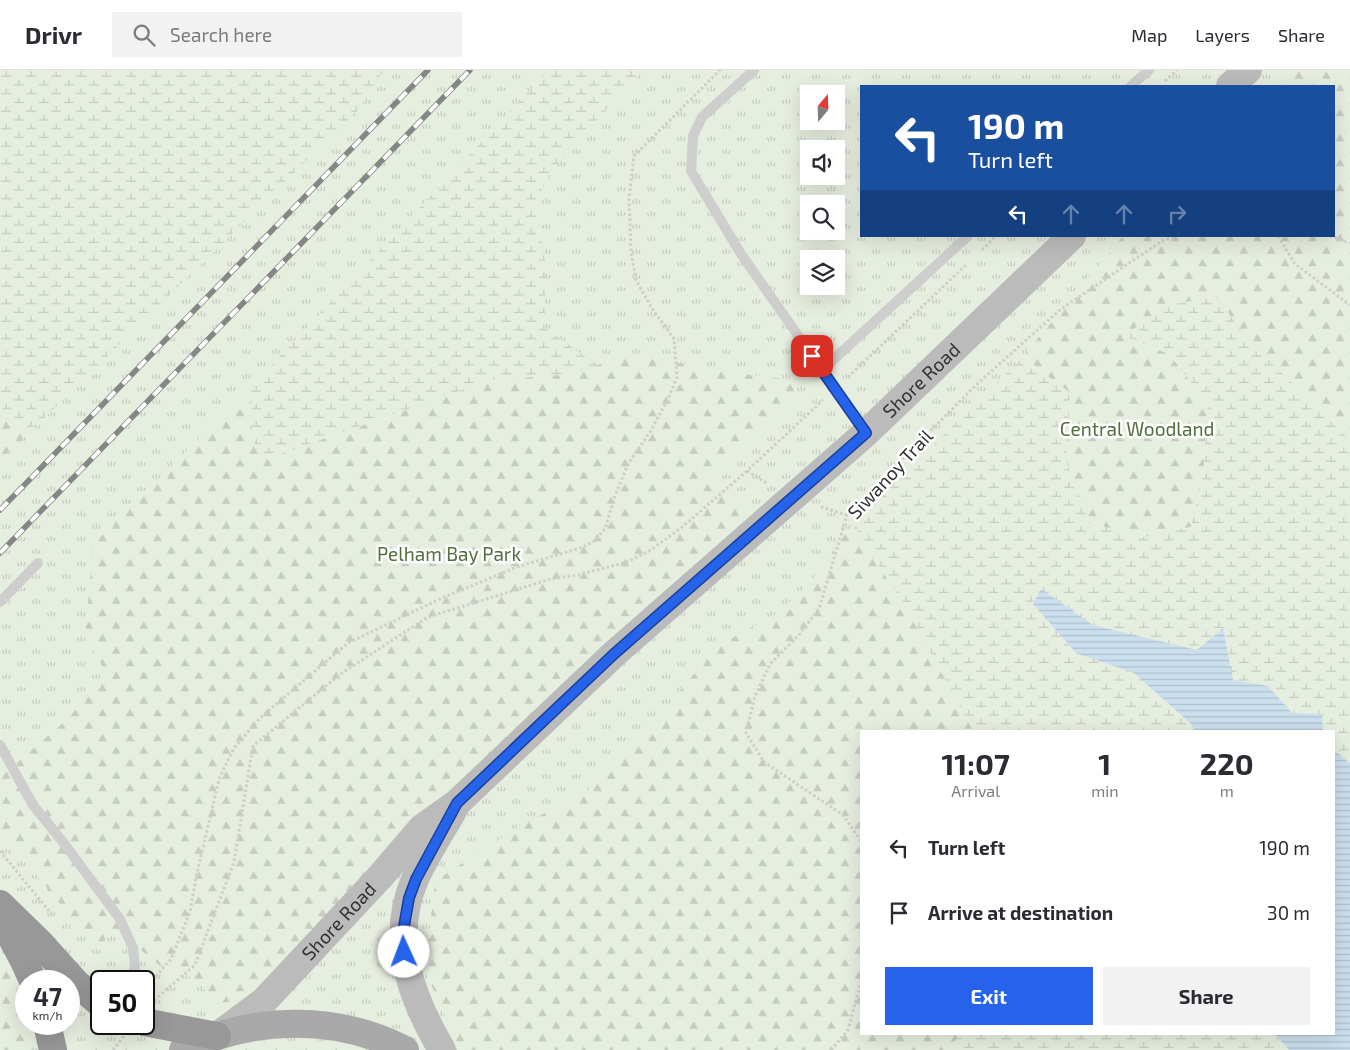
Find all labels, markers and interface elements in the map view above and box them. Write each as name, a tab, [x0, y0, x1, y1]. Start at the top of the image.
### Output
search box	[112, 12, 462, 57]
text: Drivr	[25, 20, 82, 49]
icon: search	[130, 21, 158, 49]
text: Search here	[170, 23, 272, 46]
text: Map	[1131, 24, 1167, 46]
text: Layers	[1195, 24, 1250, 46]
text: Share	[1278, 24, 1325, 46]
north arrow	[800, 85, 845, 130]
map controls	[800, 85, 845, 295]
text: 190 m	[968, 104, 1064, 146]
icon: left	[885, 105, 950, 170]
button: sound	[800, 140, 845, 185]
text: Turn left	[968, 146, 1053, 172]
button: search	[800, 195, 845, 240]
icon: left	[1004, 200, 1032, 228]
icon: ahead	[1057, 200, 1085, 228]
icon: ahead	[1110, 200, 1138, 228]
icon: right	[1163, 200, 1191, 228]
button: layers	[800, 250, 845, 295]
pin	[791, 335, 833, 377]
street label: Shore Road	[877, 338, 964, 422]
icon: arrive	[798, 342, 826, 370]
park label: Central Woodland	[1060, 417, 1214, 440]
street label: Siwanoy Trail	[842, 424, 937, 523]
park label: Pelham Bay Park	[377, 542, 521, 565]
text: 11:07	[941, 745, 1010, 781]
text: 1	[1098, 745, 1111, 781]
text: 220	[1200, 745, 1254, 781]
text: Arrival	[951, 781, 1000, 800]
text: min	[1091, 781, 1118, 800]
text: m	[1220, 781, 1234, 800]
icon: left	[885, 834, 913, 862]
text: Turn left	[928, 836, 1005, 859]
text: 190 m	[1259, 836, 1310, 859]
street label: Shore Road	[296, 877, 380, 964]
icon: arrive	[885, 899, 913, 927]
text: Arrive at destination	[928, 901, 1113, 924]
text: 30 m	[1267, 901, 1310, 924]
position arrow	[377, 925, 429, 977]
button: Exit	[885, 967, 1093, 1025]
button: Share	[1103, 967, 1310, 1025]
speed limit sign: 50	[90, 970, 155, 1035]
text: 47	[33, 981, 62, 1011]
text: km/h	[33, 1008, 62, 1022]

